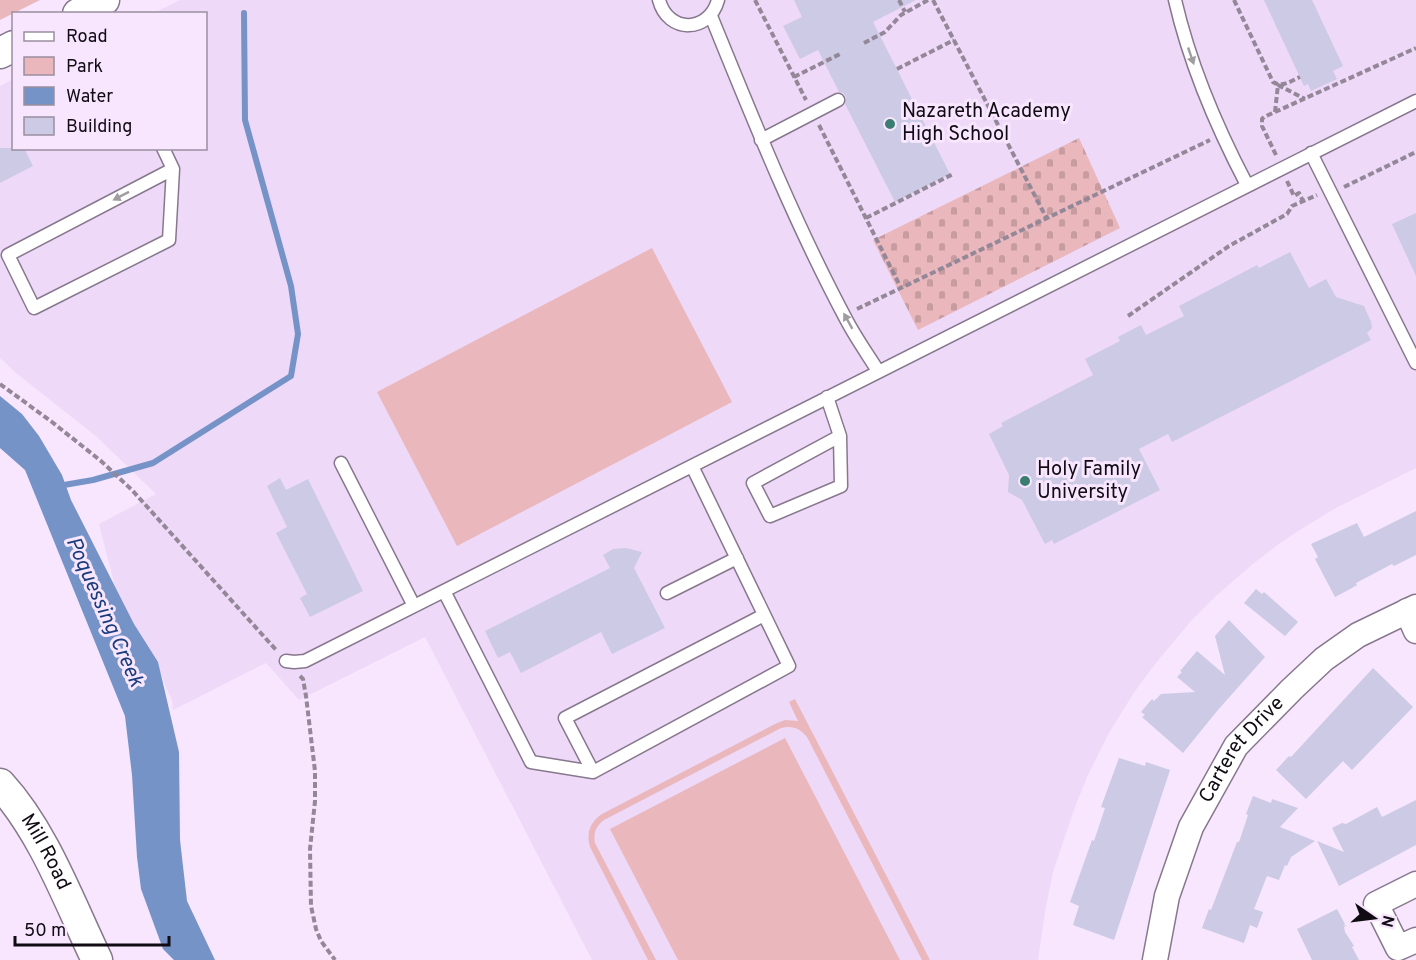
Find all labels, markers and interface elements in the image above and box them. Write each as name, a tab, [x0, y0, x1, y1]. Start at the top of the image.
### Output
legend	[12, 12, 207, 150]
text: Road	[66, 26, 108, 49]
one-way arrow	[1187, 47, 1196, 65]
text: Park	[66, 56, 103, 79]
text: Water	[66, 86, 113, 109]
place label: Nazareth Academy High School	[902, 99, 1071, 148]
text: Building	[66, 116, 132, 139]
marker: Nazareth Academy High School	[883, 117, 897, 131]
one-way arrow	[113, 191, 130, 201]
one-way arrow	[843, 312, 853, 329]
place label: Holy Family University	[1037, 457, 1141, 506]
marker: Holy Family University	[1018, 474, 1032, 488]
water label: Poquessing Creek	[59, 533, 149, 692]
street label: Carteret Drive	[1194, 691, 1290, 808]
street label: Mill Road	[14, 809, 76, 894]
north arrow	[1344, 888, 1404, 948]
scale bar	[15, 909, 170, 947]
text: N	[1376, 913, 1398, 929]
text: 50 m	[24, 920, 66, 943]

